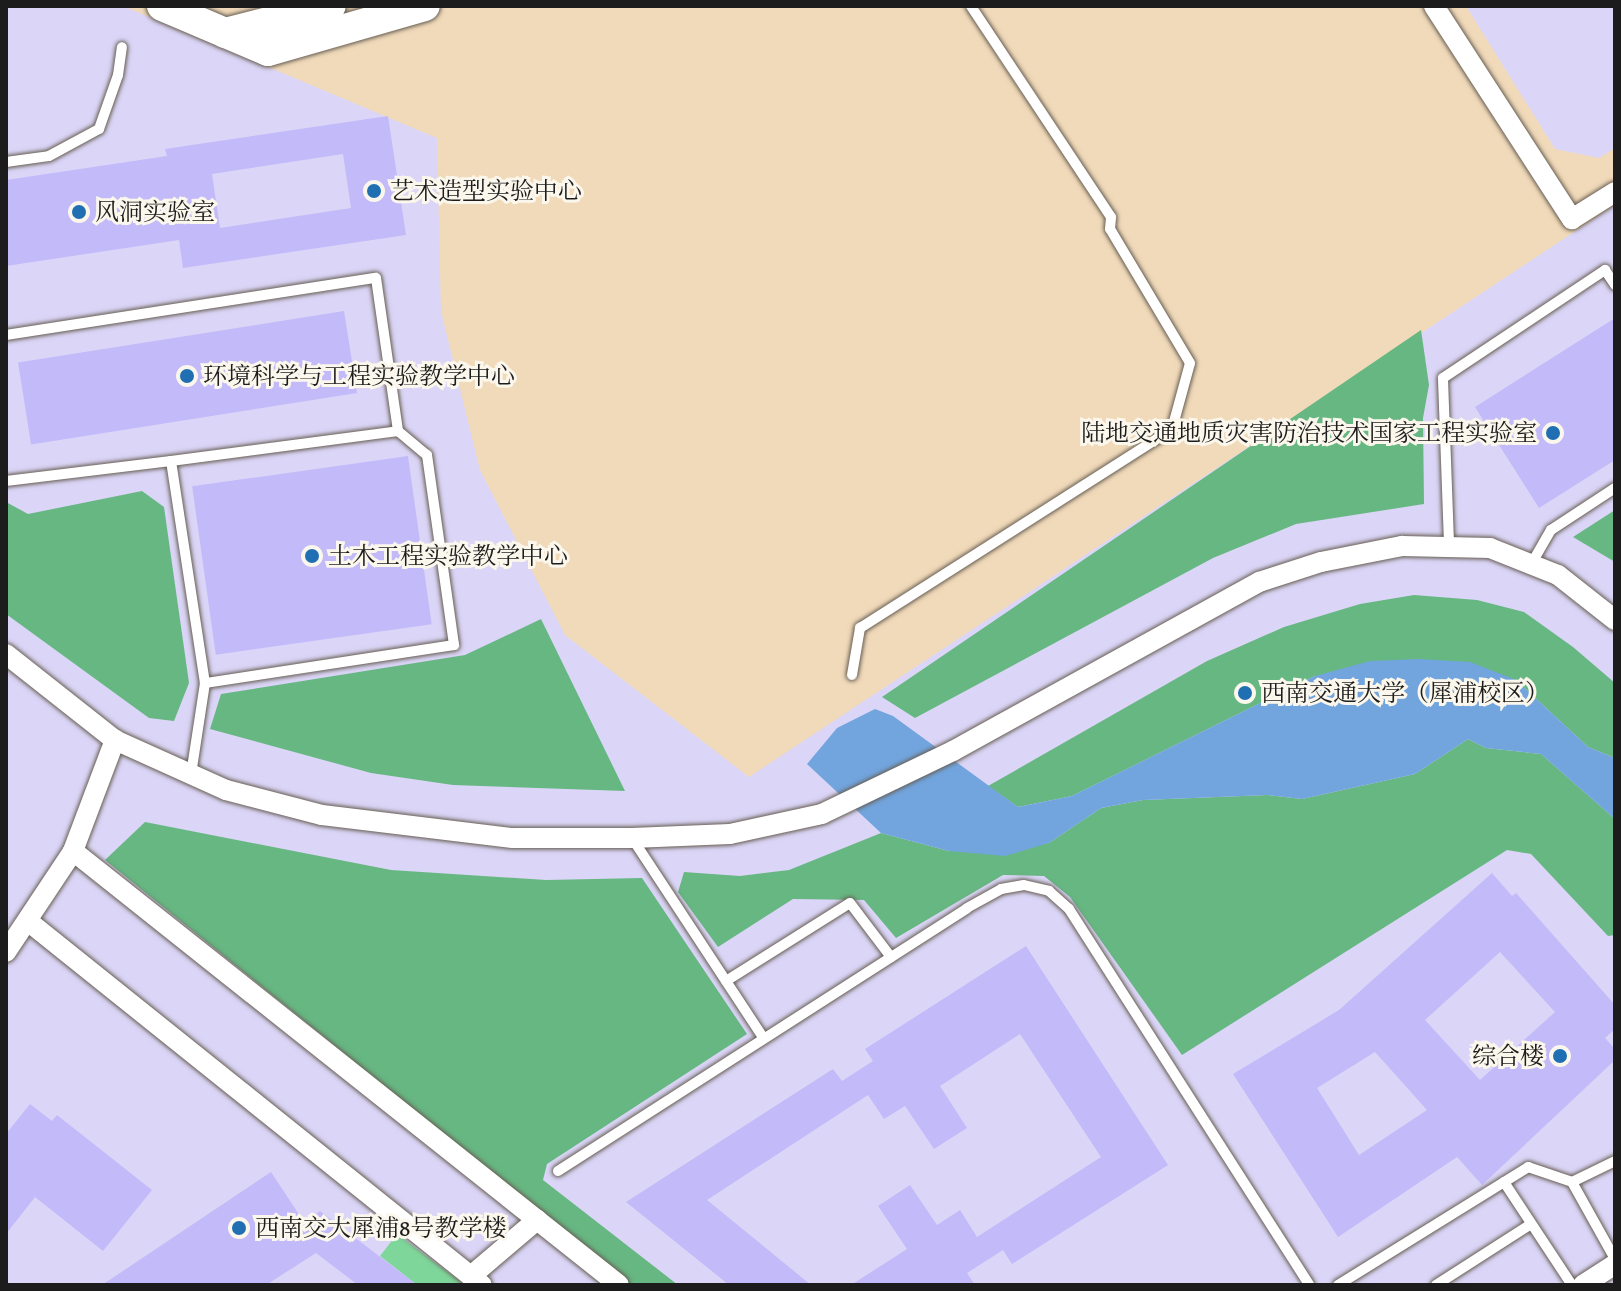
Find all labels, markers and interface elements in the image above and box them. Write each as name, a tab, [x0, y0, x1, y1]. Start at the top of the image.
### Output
place label: 艺术造型实验中心	[390, 177, 582, 205]
marker: 艺术造型实验中心	[365, 182, 383, 200]
place label: 风洞实验室	[95, 198, 215, 226]
marker: 风洞实验室	[70, 203, 88, 221]
place label: 环境科学与工程实验教学中心	[203, 362, 515, 390]
marker: 环境科学与工程实验教学中心	[178, 367, 196, 385]
place label: 陆地交通地质灾害防治技术国家工程实验室	[1081, 419, 1537, 447]
marker: 陆地交通地质灾害防治技术国家工程实验室	[1544, 424, 1562, 442]
place label: 土木工程实验教学中心	[328, 542, 568, 570]
marker: 土木工程实验教学中心	[303, 547, 321, 565]
place label: 西南交通大学（犀浦校区）	[1261, 679, 1549, 707]
marker: 西南交通大学（犀浦校区）	[1236, 684, 1254, 702]
place label: 综合楼	[1472, 1042, 1544, 1070]
marker: 综合楼	[1551, 1047, 1569, 1065]
place label: 西南交大犀浦8号教学楼	[255, 1214, 507, 1242]
marker: 西南交大犀浦8号教学楼	[230, 1219, 248, 1237]

